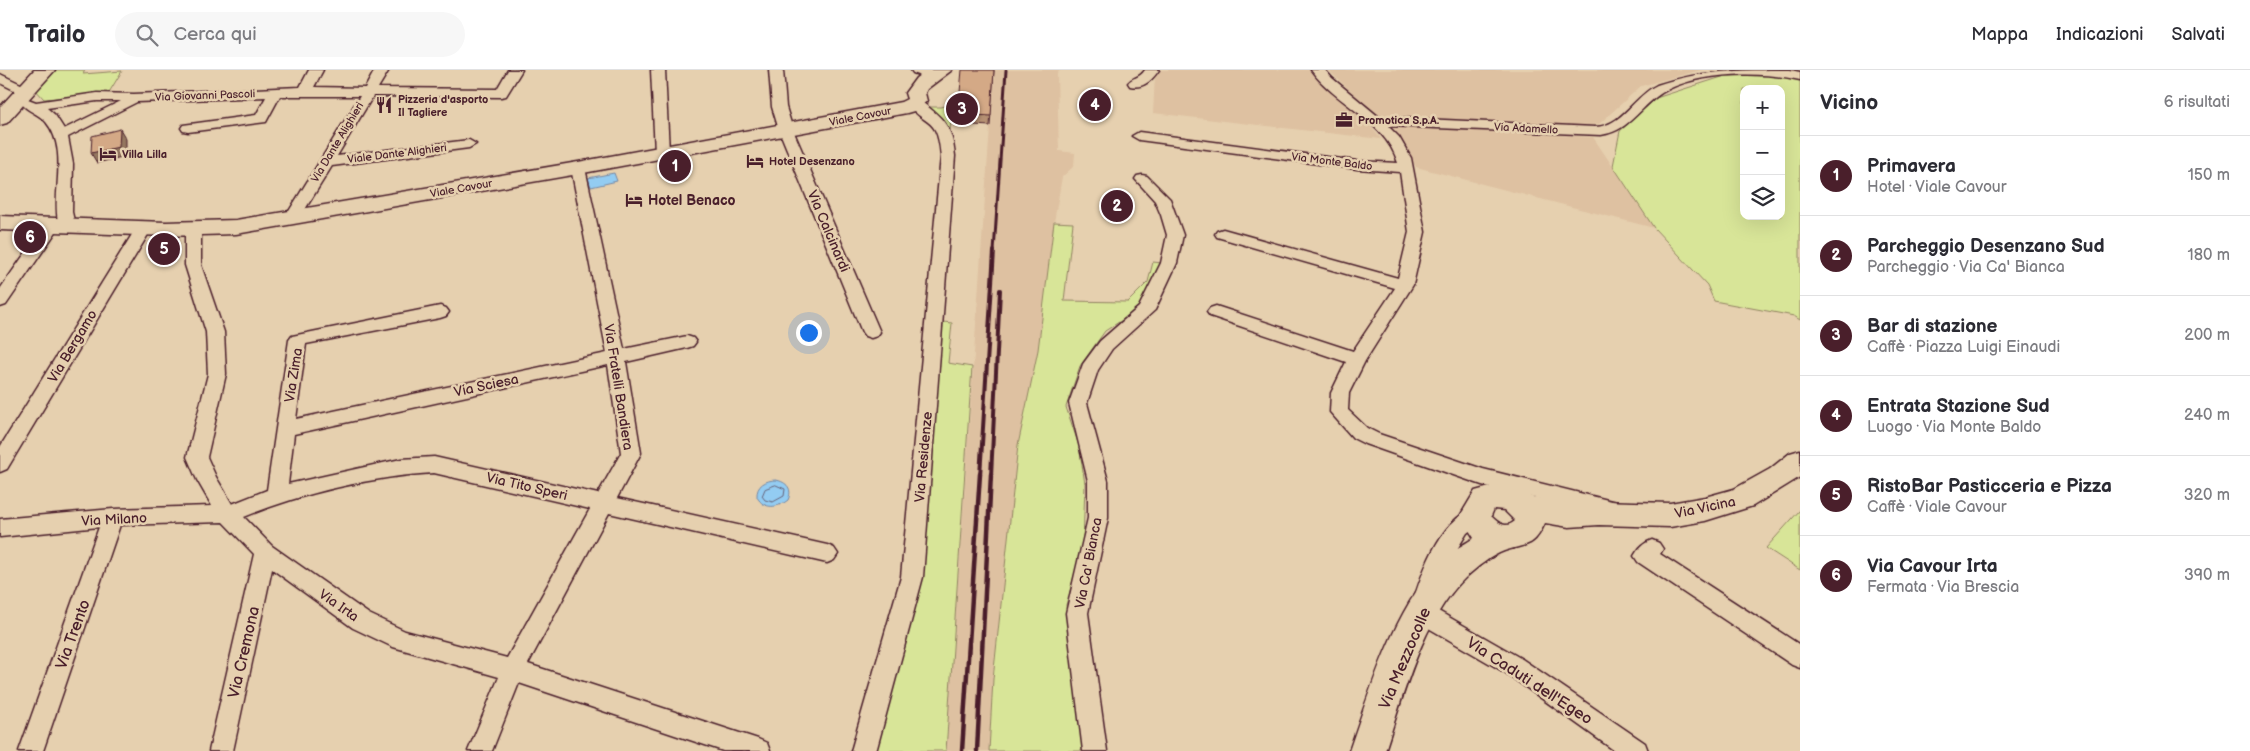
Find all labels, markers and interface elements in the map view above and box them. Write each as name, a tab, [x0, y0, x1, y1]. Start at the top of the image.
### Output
search box	[115, 12, 465, 57]
text: Trailo	[25, 20, 85, 49]
icon: search	[133, 21, 161, 49]
text: Cerca qui	[173, 23, 257, 46]
text: Mappa	[1971, 24, 2028, 45]
text: Indicazioni	[2056, 24, 2144, 45]
text: Salvati	[2172, 24, 2225, 45]
map controls	[1740, 85, 1785, 220]
button: +	[1740, 85, 1785, 130]
pin: 4	[1079, 86, 1111, 124]
street label: Via Giovanni Pascoli	[155, 87, 255, 104]
pin: 3	[946, 90, 978, 128]
text: Vicino	[1820, 90, 1878, 115]
place label: Pizzeria d'asporto Il Tagliere	[398, 93, 488, 119]
text: 6 risultati	[2164, 93, 2230, 112]
restaurant icon: Pizzeria d'asporto Il Tagliere	[374, 95, 394, 115]
street label: Via Dante Alighieri	[308, 100, 366, 185]
street label: Viale Cavour	[828, 104, 893, 129]
office icon: Promotica S.p.A.	[1334, 110, 1354, 130]
place label: Promotica S.p.A.	[1358, 114, 1440, 127]
street label: Via Adamello	[1494, 120, 1558, 137]
button: −	[1740, 130, 1785, 175]
street label: Viale Dante Alighieri	[347, 141, 448, 166]
hotel icon: Villa Lilla	[98, 144, 118, 164]
pin: 1	[659, 147, 691, 185]
place label: Villa Lilla	[122, 148, 167, 161]
street label: Via Monte Baldo	[1291, 150, 1373, 173]
hotel icon: Hotel Desenzano	[745, 151, 765, 171]
place label: Hotel Desenzano	[769, 155, 855, 168]
text: Primavera	[1867, 155, 1956, 178]
text: 1	[1833, 166, 1839, 185]
text: 150 m	[2188, 166, 2230, 185]
button: layers	[1740, 175, 1785, 220]
street label: Viale Cavour	[429, 176, 494, 200]
text: Hotel · Viale Cavour	[1867, 178, 2007, 197]
pin: 2	[1101, 187, 1133, 225]
street label: Via Calcinardi	[804, 188, 853, 275]
hotel icon: Hotel Benaco	[624, 190, 644, 210]
place label: Hotel Benaco	[648, 192, 736, 209]
pin: 6	[14, 218, 46, 256]
pin: 5	[148, 230, 180, 268]
text: Parcheggio Desenzano Sud	[1867, 235, 2105, 258]
text: 2	[1831, 246, 1841, 265]
text: 180 m	[2188, 246, 2230, 265]
text: Parcheggio · Via Ca' Bianca	[1867, 258, 2065, 277]
street label: Via Bergamo	[44, 307, 101, 386]
text: Bar di stazione	[1867, 315, 1998, 338]
your location	[796, 320, 822, 346]
street label: Via Fratelli Bandiera	[600, 323, 637, 452]
text: 3	[1831, 326, 1841, 345]
text: 200 m	[2184, 326, 2230, 345]
text: Caffè · Piazza Luigi Einaudi	[1867, 338, 2060, 357]
street label: Via Zima	[281, 347, 306, 404]
street label: Via Sciesa	[452, 370, 520, 401]
text: Entrata Stazione Sud	[1867, 395, 2050, 418]
text: 4	[1831, 406, 1841, 425]
text: 240 m	[2184, 406, 2230, 425]
street label: Via Residenze	[911, 411, 936, 503]
text: Luogo · Via Monte Baldo	[1867, 418, 2041, 437]
street label: Via Tito Speri	[485, 469, 569, 504]
text: RistoBar Pasticceria e Pizza	[1867, 475, 2112, 498]
text: 5	[1831, 486, 1841, 505]
text: 320 m	[2184, 486, 2230, 505]
street label: Via Vicina	[1673, 493, 1737, 522]
text: Caffè · Viale Cavour	[1867, 498, 2007, 517]
street label: Via Milano	[81, 509, 147, 530]
street label: Via Ca' Bianca	[1071, 516, 1106, 610]
text: Via Cavour Irta	[1867, 555, 1998, 578]
text: 6	[1831, 566, 1841, 585]
text: 390 m	[2184, 566, 2230, 585]
text: Fermata · Via Brescia	[1867, 578, 2019, 597]
street label: Via Irta	[315, 586, 362, 625]
street label: Via Trento	[52, 597, 95, 672]
street label: Via Mezzocolle	[1375, 604, 1436, 712]
street label: Via Cremona	[225, 605, 264, 700]
street label: Via Caduti dell'Egeo	[1463, 633, 1596, 729]

